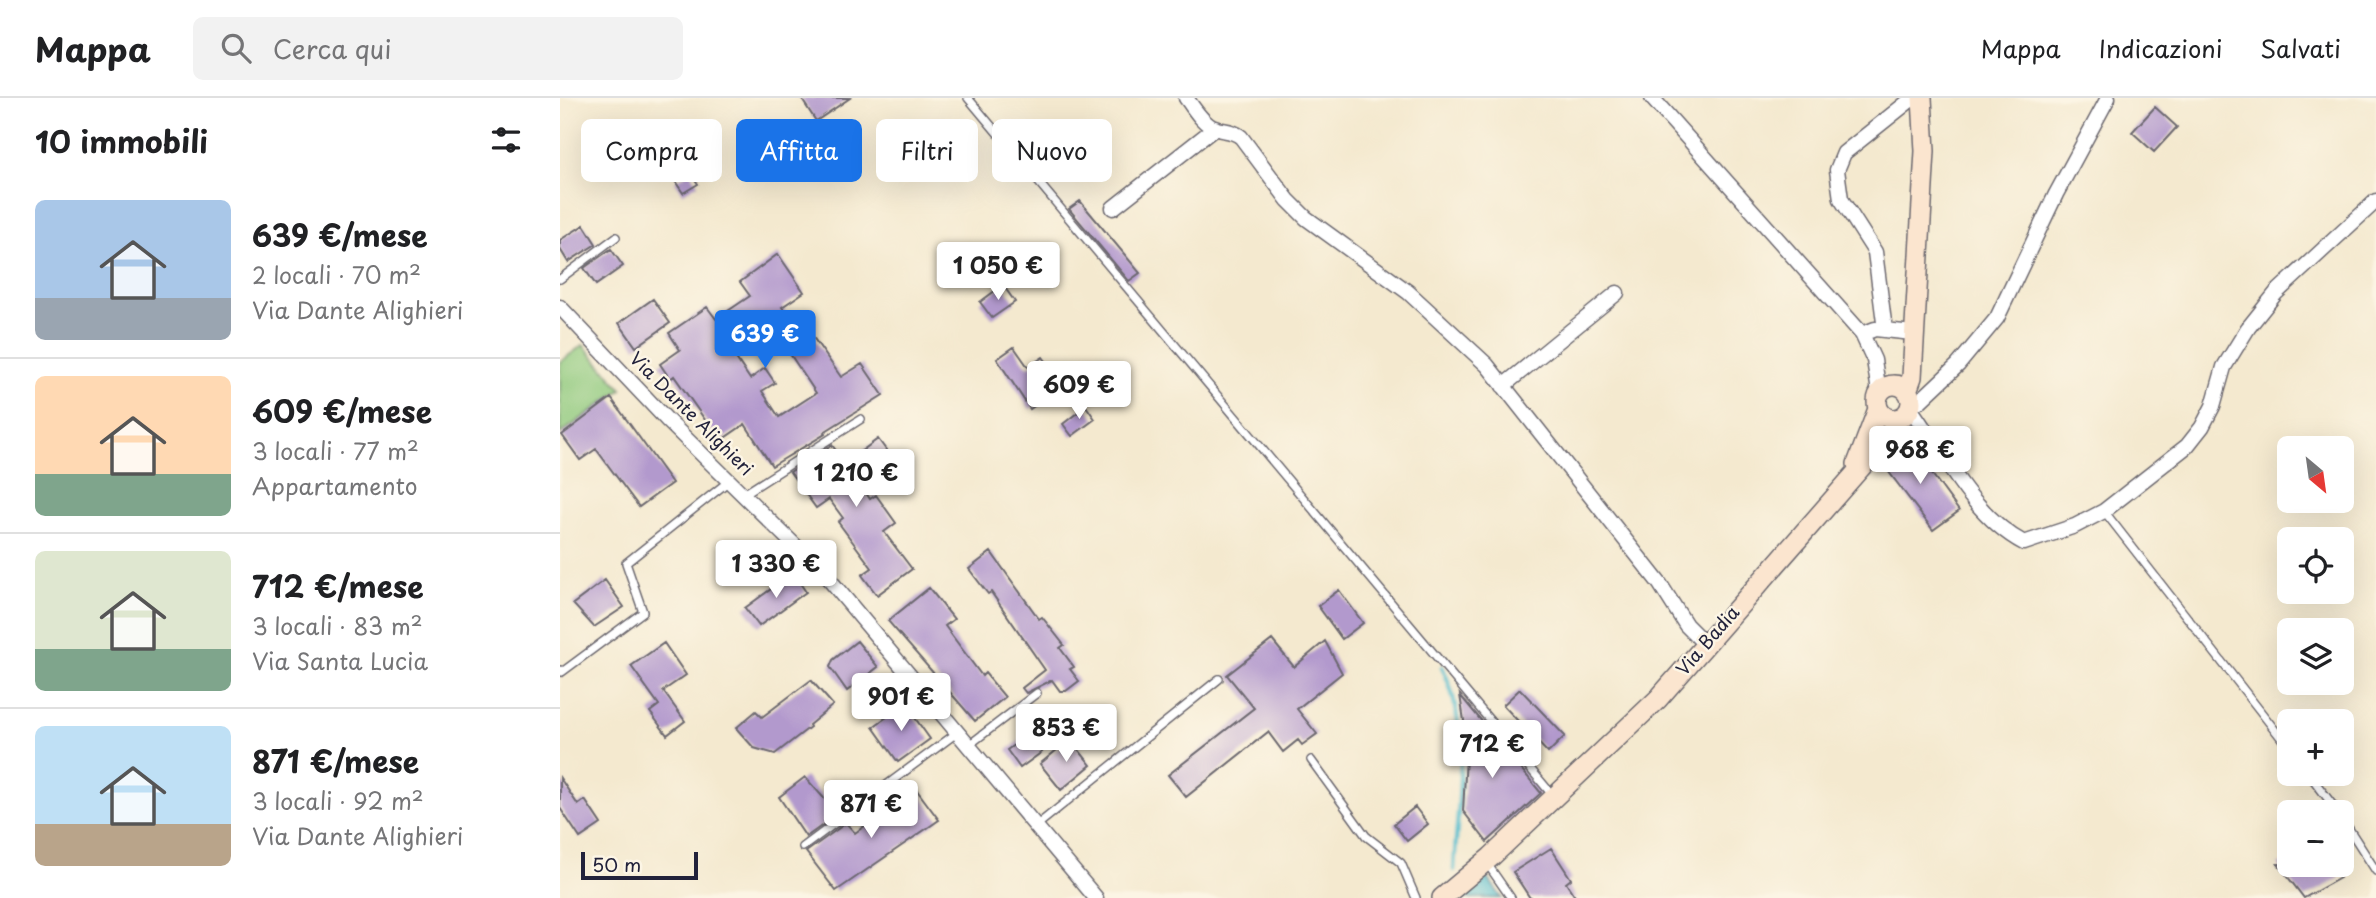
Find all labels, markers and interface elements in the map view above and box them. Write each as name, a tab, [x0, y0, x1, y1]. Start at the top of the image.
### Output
search box	[193, 17, 683, 80]
text: Mappa	[35, 23, 151, 73]
icon: search	[217, 29, 255, 67]
text: Cerca qui	[273, 29, 392, 68]
text: Mappa	[1981, 30, 2061, 66]
text: Indicazioni	[2099, 30, 2222, 66]
text: Salvati	[2260, 30, 2341, 66]
text: 10 immobili	[35, 118, 208, 163]
chip: Compra	[581, 119, 722, 182]
chip: Affitta	[736, 119, 862, 182]
chip: Filtri	[876, 119, 978, 182]
chip: Nuovo	[992, 119, 1112, 182]
icon: filters	[487, 121, 525, 159]
text: 639 €/mese	[252, 212, 428, 257]
icon: home	[91, 228, 175, 312]
pin: 1 050 €	[933, 242, 1063, 302]
text: 1 050 €	[953, 247, 1043, 282]
text: 2 locali · 70 m²	[252, 257, 421, 292]
text: Via Dante Alighieri	[252, 292, 463, 327]
pin: 639 €	[716, 310, 814, 370]
text: 639 €	[731, 315, 799, 350]
street label: Via Dante Alighieri	[624, 345, 760, 481]
pin: 609 €	[1030, 362, 1128, 421]
text: 609 €	[1043, 366, 1115, 401]
text: 609 €/mese	[252, 388, 432, 433]
icon: home	[91, 404, 175, 488]
pin: 968 €	[1871, 426, 1969, 486]
text: 968 €	[1885, 431, 1955, 466]
text: 3 locali · 77 m²	[252, 433, 419, 468]
north arrow	[2277, 436, 2354, 513]
map controls	[2277, 436, 2354, 877]
pin: 1 210 €	[791, 450, 921, 509]
text: 1 210 €	[813, 454, 899, 489]
text: Appartamento	[252, 468, 418, 503]
button: locate	[2277, 527, 2354, 604]
pin: 1 330 €	[711, 540, 841, 600]
text: 1 330 €	[732, 545, 820, 580]
text: 712 €/mese	[252, 563, 424, 608]
icon: home	[91, 579, 175, 663]
street label: Via Badia	[1669, 599, 1745, 681]
text: 3 locali · 83 m²	[252, 608, 423, 643]
button: layers	[2277, 618, 2354, 695]
text: Via Santa Lucia	[252, 643, 428, 678]
pin: 901 €	[852, 674, 950, 733]
text: 901 €	[868, 678, 934, 713]
pin: 853 €	[1017, 704, 1115, 764]
text: 853 €	[1032, 709, 1100, 744]
button: +	[2277, 709, 2354, 786]
pin: 712 €	[1443, 720, 1541, 780]
text: 712 €	[1459, 725, 1525, 760]
text: 871 €/mese	[252, 738, 419, 783]
icon: home	[91, 754, 175, 838]
pin: 871 €	[822, 780, 920, 840]
text: 3 locali · 92 m²	[252, 783, 424, 818]
text: 871 €	[840, 785, 902, 820]
button: −	[2277, 800, 2354, 877]
text: Via Dante Alighieri	[252, 818, 463, 853]
scale bar	[581, 849, 698, 881]
text: 50 m	[592, 850, 641, 878]

